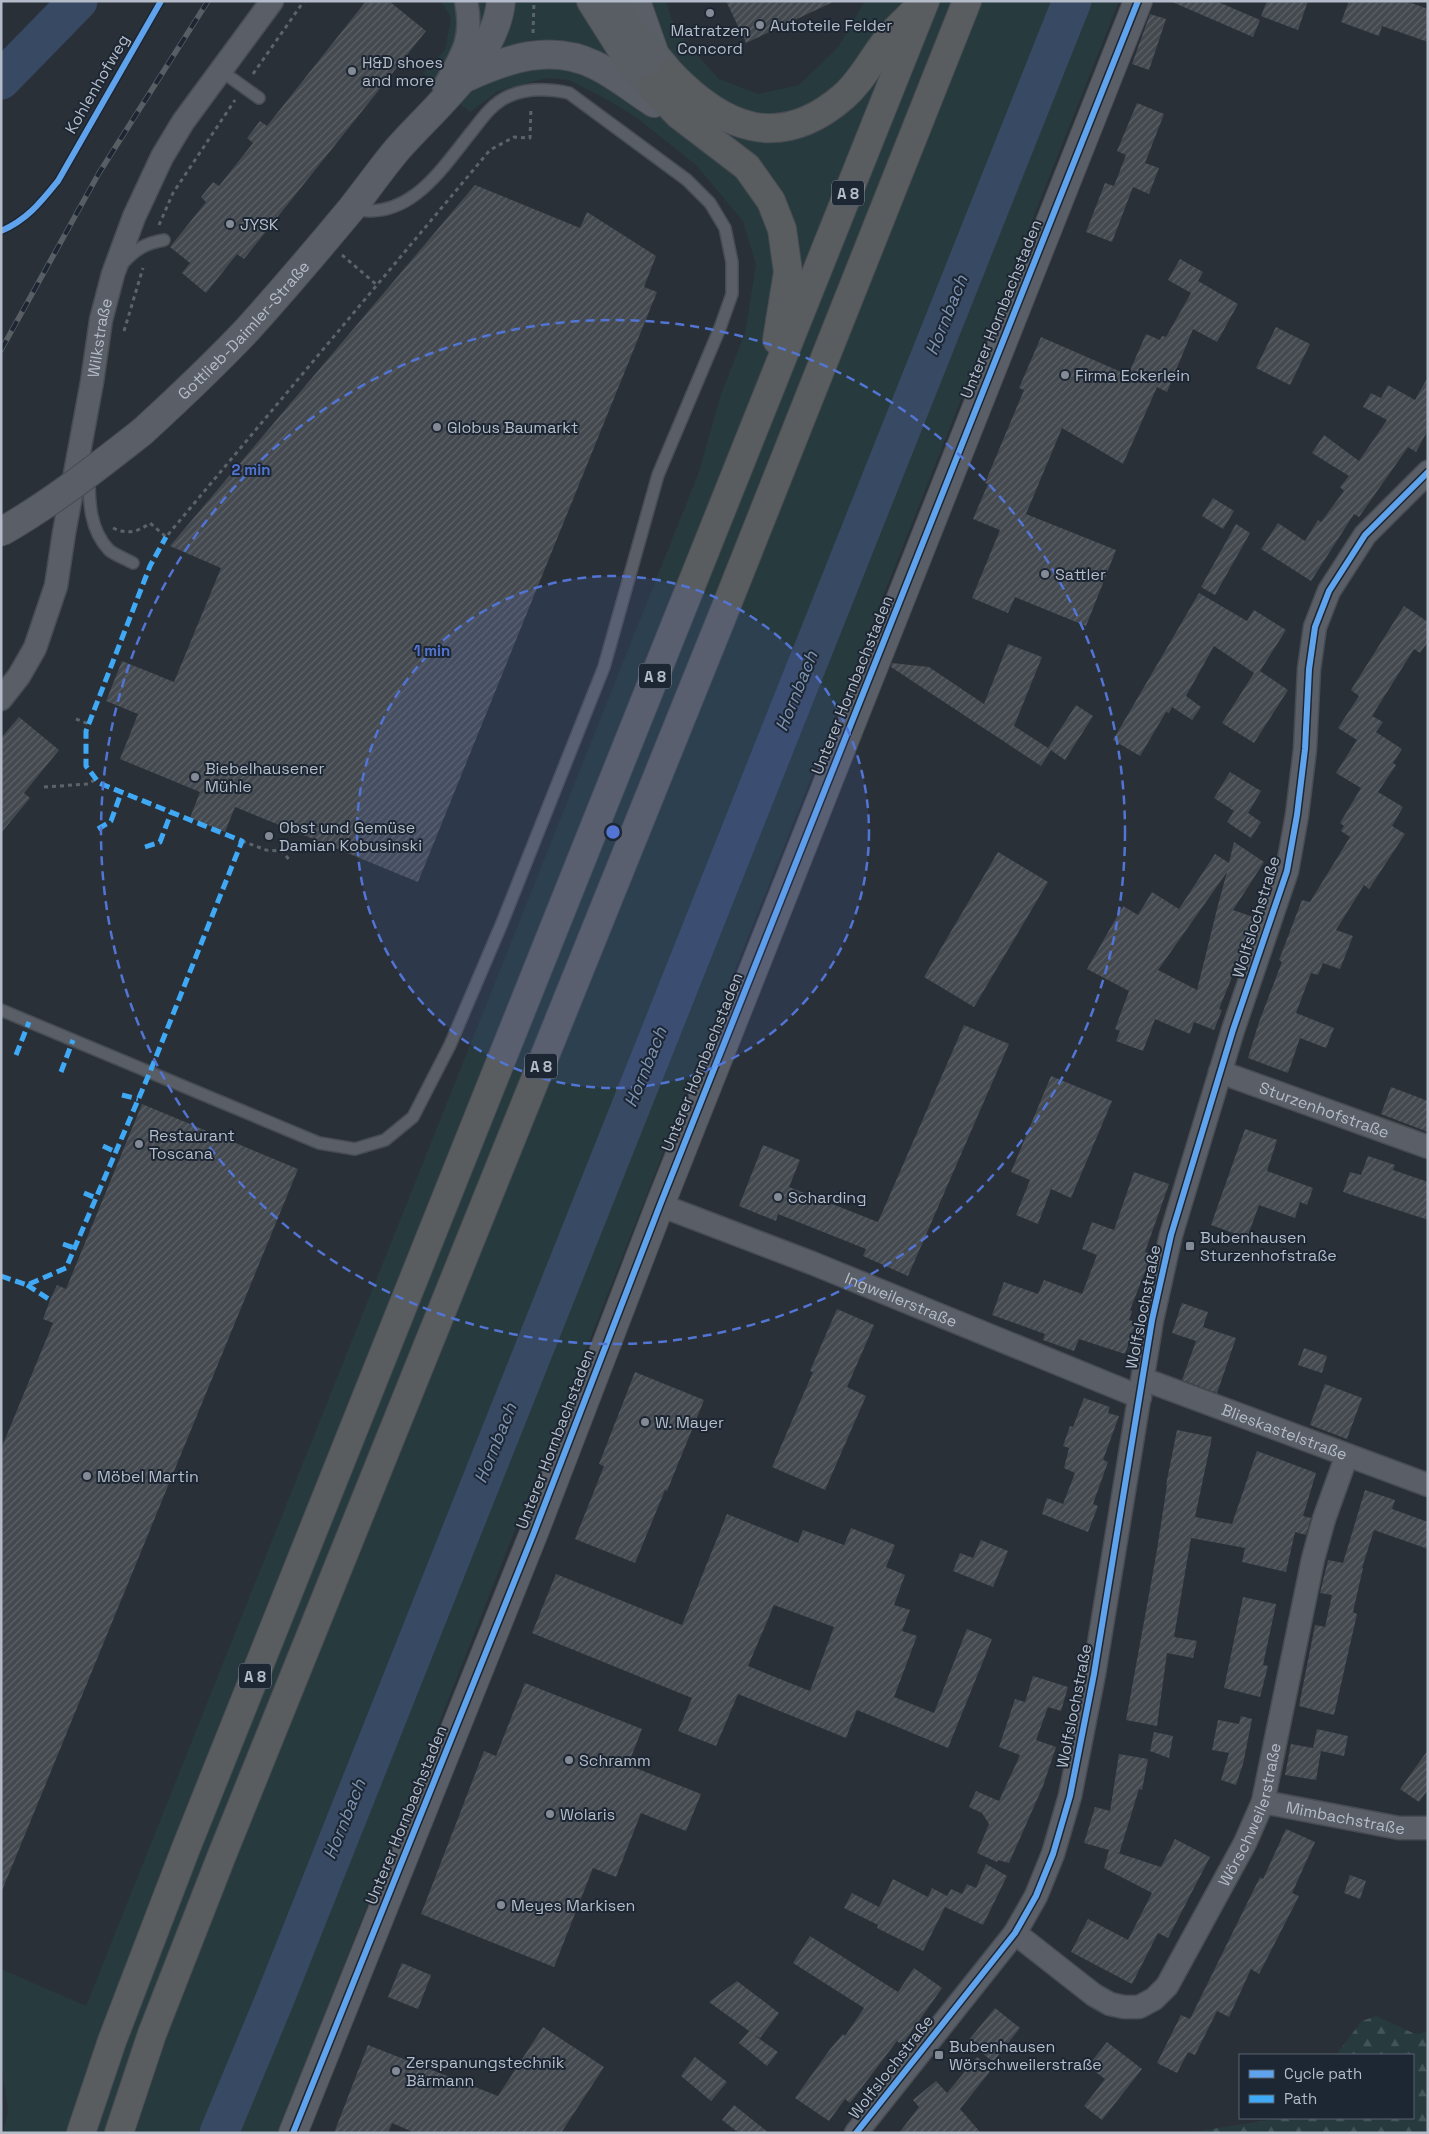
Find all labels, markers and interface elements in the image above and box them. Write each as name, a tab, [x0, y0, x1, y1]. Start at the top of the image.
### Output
marker: Matratzen Concord	[704, 7, 716, 19]
place label: Autoteile Felder	[770, 15, 892, 36]
marker: Autoteile Felder	[754, 19, 766, 31]
place label: Matratzen Concord	[670, 20, 750, 59]
street label: Kohlenhofweg	[60, 31, 134, 137]
place label: H&D shoes and more	[362, 52, 443, 91]
marker: H&D shoes and more	[346, 65, 358, 77]
road number: A 8	[832, 180, 864, 206]
place label: JYSK	[240, 214, 279, 235]
street label: Unterer Hornbachstaden	[955, 216, 1047, 402]
marker: JYSK	[224, 218, 236, 230]
street label: Gottlieb-Daimler-Straße	[173, 256, 314, 404]
water label: Hornbach	[920, 271, 973, 358]
street label: Wilkstraße	[82, 296, 117, 379]
place label: Firma Eckerlein	[1075, 365, 1190, 386]
marker: Firma Eckerlein	[1059, 369, 1071, 381]
place label: Globus Baumarkt	[447, 417, 578, 438]
marker: Globus Baumarkt	[431, 421, 443, 433]
text: 2 min	[232, 460, 270, 479]
place label: Sattler	[1055, 564, 1106, 585]
marker: Sattler	[1039, 568, 1051, 580]
street label: Unterer Hornbachstaden	[806, 592, 898, 778]
text: 1 min	[414, 641, 450, 660]
water label: Hornbach	[770, 647, 823, 734]
road number: A 8	[639, 664, 671, 688]
place label: Biebelhausener Mühle	[205, 758, 324, 797]
marker: Biebelhausener Mühle	[189, 771, 201, 783]
place label: Obst und Gemüse Damian Kobusinski	[279, 817, 422, 856]
centre of rings	[604, 823, 622, 841]
marker: Obst und Gemüse Damian Kobusinski	[263, 830, 275, 842]
street label: Wolfslochstraße	[1228, 854, 1284, 980]
street label: Unterer Hornbachstaden	[656, 969, 748, 1155]
water label: Hornbach	[619, 1023, 672, 1110]
road number: A 8	[525, 1054, 557, 1078]
street label: Sturzenhofstraße	[1256, 1077, 1392, 1143]
place label: Restaurant Toscana	[149, 1125, 235, 1164]
marker: Restaurant Toscana	[133, 1138, 145, 1150]
place label: Scharding	[788, 1187, 866, 1208]
marker: Scharding	[772, 1191, 784, 1203]
place label: Bubenhausen Sturzenhofstraße	[1200, 1227, 1337, 1266]
marker: Bubenhausen Sturzenhofstraße	[1184, 1240, 1196, 1252]
street label: Wolfslochstraße	[1121, 1243, 1165, 1371]
street label: Ingweilerstraße	[842, 1267, 960, 1332]
street label: Unterer Hornbachstaden	[511, 1346, 599, 1532]
water label: Hornbach	[469, 1399, 522, 1486]
street label: Blieskastelstraße	[1219, 1399, 1350, 1465]
place label: W. Mayer	[655, 1412, 724, 1433]
marker: W. Mayer	[639, 1416, 651, 1428]
place label: Möbel Martin	[97, 1466, 199, 1487]
marker: Möbel Martin	[81, 1470, 93, 1482]
street label: Wolfslochstraße	[1052, 1642, 1096, 1770]
road number: A 8	[239, 1664, 271, 1688]
street label: Unterer Hornbachstaden	[360, 1722, 452, 1908]
street label: Wörschweilerstraße	[1213, 1741, 1285, 1890]
place label: Schramm	[579, 1750, 651, 1771]
marker: Schramm	[563, 1754, 575, 1766]
water label: Hornbach	[318, 1775, 371, 1862]
street label: Mimbachstraße	[1284, 1796, 1405, 1839]
place label: Wolaris	[560, 1804, 615, 1825]
marker: Wolaris	[544, 1808, 556, 1820]
place label: Meyes Markisen	[511, 1895, 635, 1916]
marker: Meyes Markisen	[495, 1899, 507, 1911]
street label: Wolfslochstraße	[844, 2011, 938, 2123]
place label: Bubenhausen Wörschweilerstraße	[949, 2036, 1102, 2075]
marker: Bubenhausen Wörschweilerstraße	[933, 2049, 945, 2061]
place label: Zerspanungstechnik Bärmann	[406, 2052, 565, 2091]
legend	[1239, 2054, 1414, 2119]
text: Cycle path	[1284, 2064, 1362, 2083]
marker: Zerspanungstechnik Bärmann	[390, 2065, 402, 2077]
text: Path	[1284, 2089, 1317, 2108]

